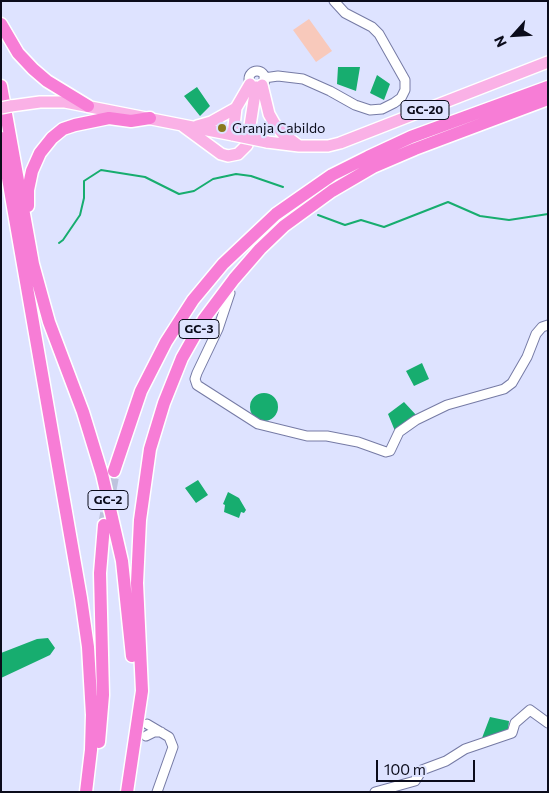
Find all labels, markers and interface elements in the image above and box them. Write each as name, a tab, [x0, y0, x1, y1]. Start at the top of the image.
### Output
north arrow	[489, 10, 539, 60]
text: N	[490, 33, 510, 50]
road number: GC-20	[401, 100, 449, 120]
place label: Granja Cabildo	[232, 120, 325, 136]
marker: Granja Cabildo	[216, 122, 228, 134]
road number: GC-3	[179, 320, 219, 338]
road number: GC-2	[88, 490, 128, 510]
scale bar	[379, 750, 478, 782]
text: 100 m	[384, 760, 426, 778]

